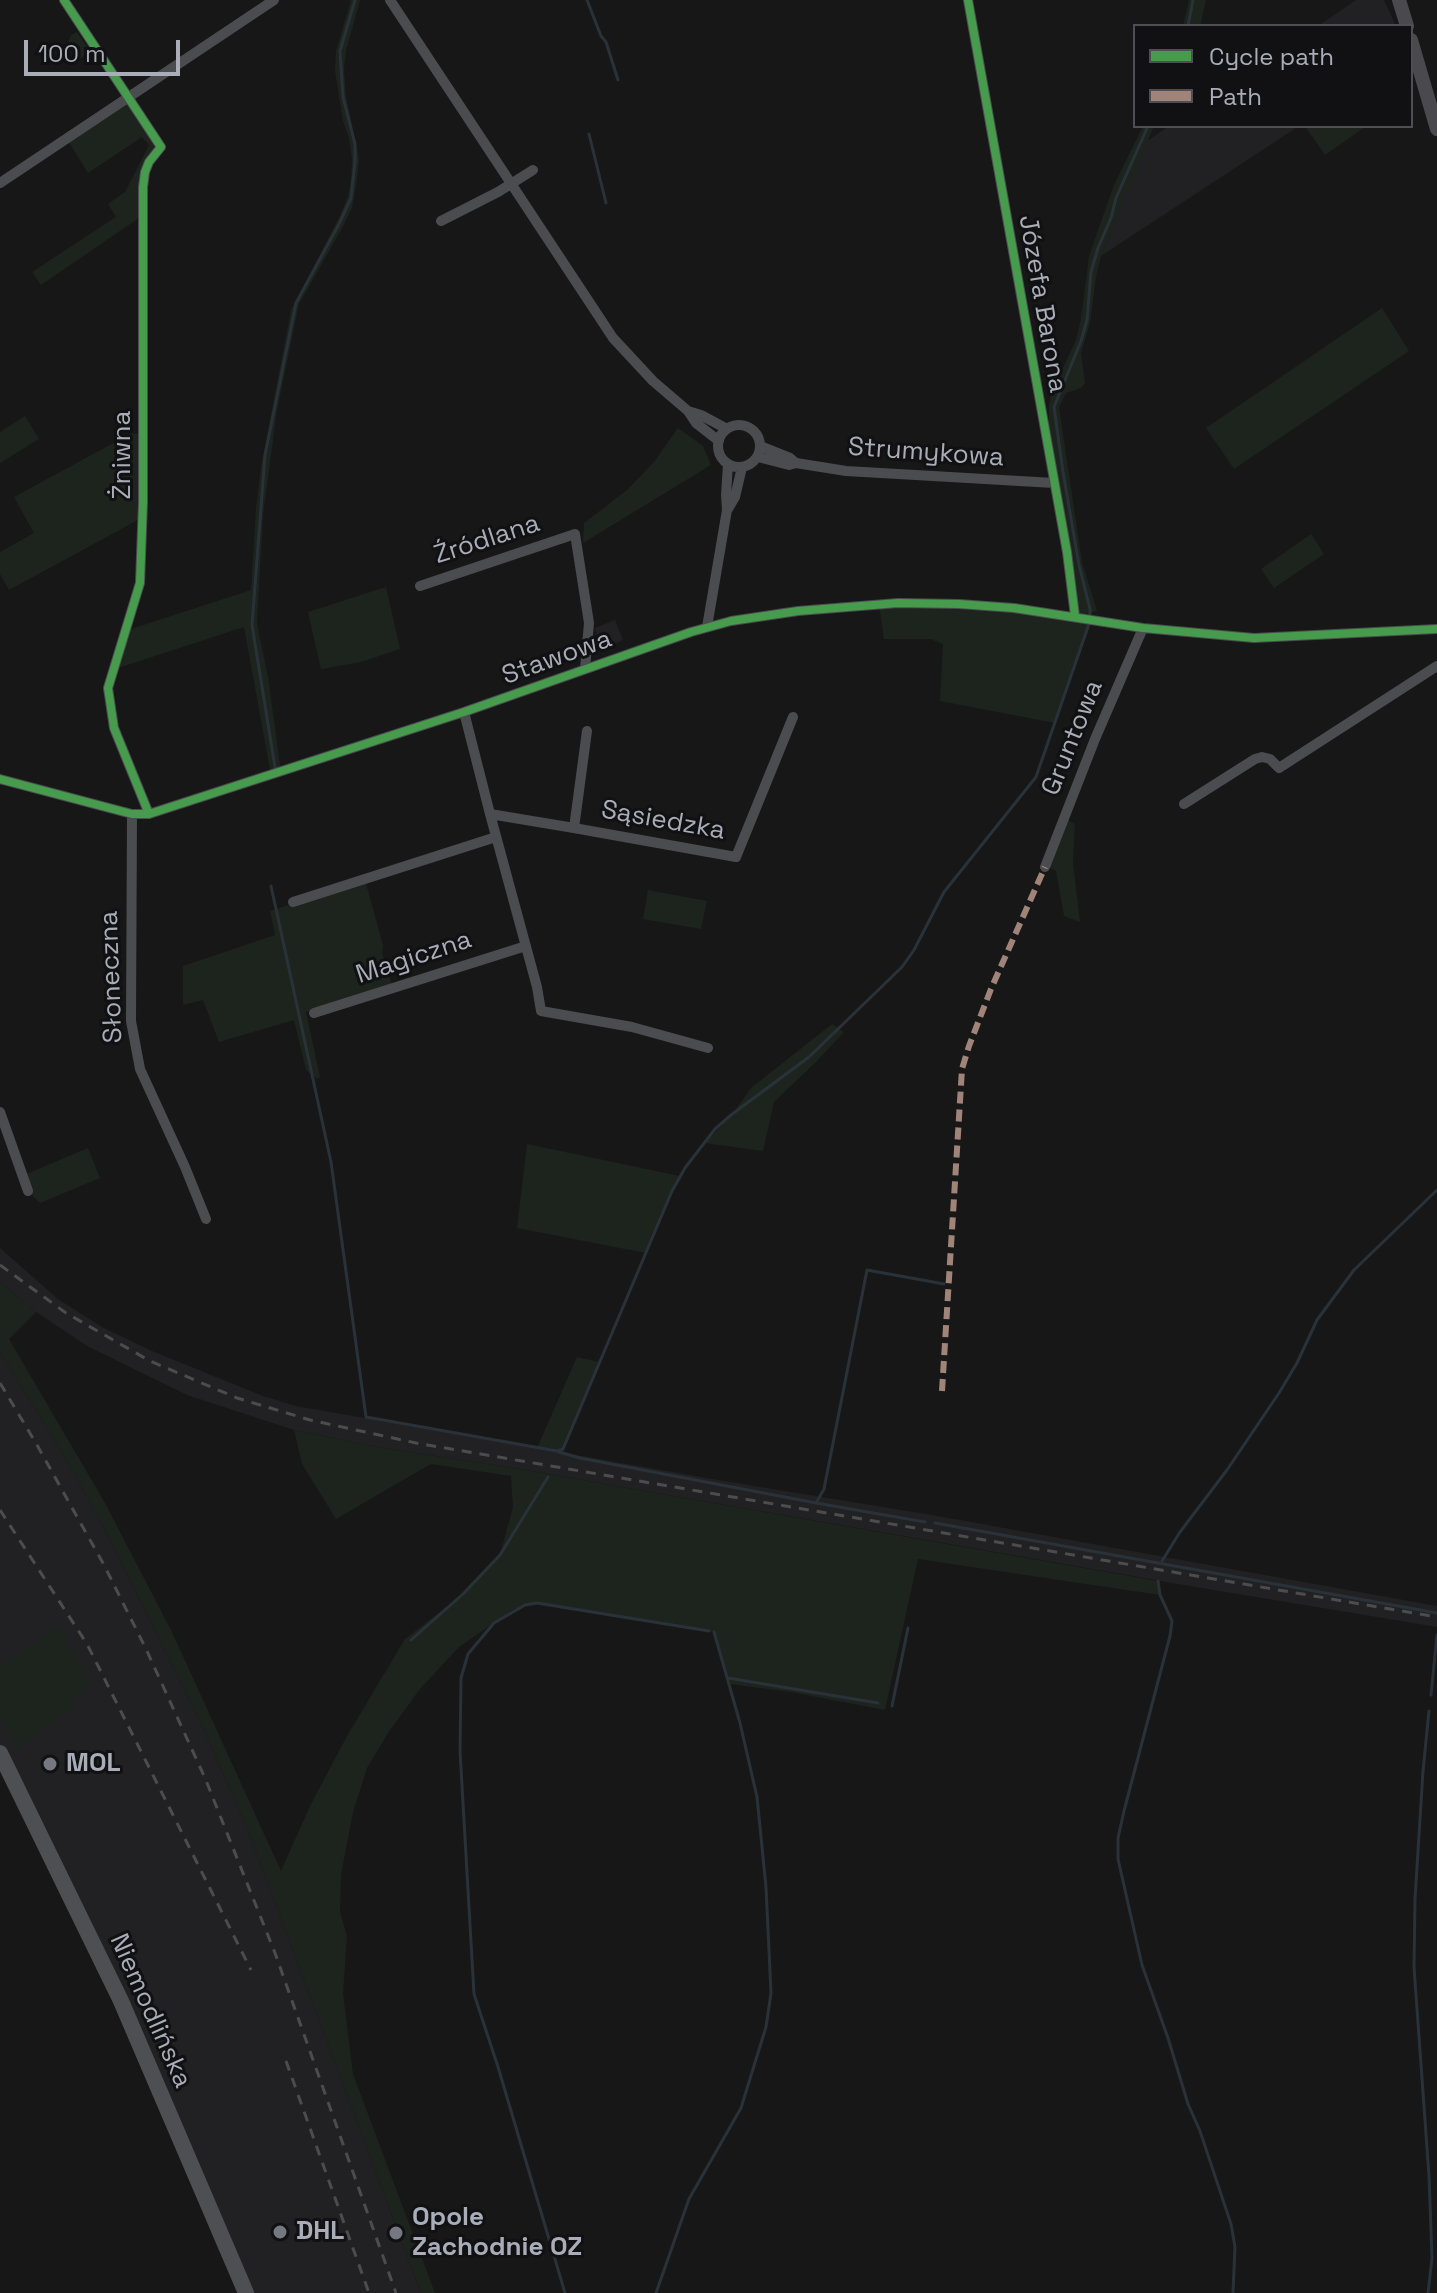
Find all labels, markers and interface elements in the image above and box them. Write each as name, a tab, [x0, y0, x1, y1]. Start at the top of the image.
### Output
scale bar	[28, 24, 184, 74]
legend	[1133, 24, 1413, 128]
text: 100 m	[38, 38, 106, 69]
text: Cycle path	[1209, 41, 1334, 72]
text: Path	[1209, 81, 1262, 112]
street label: Józefa Barona	[1011, 213, 1073, 395]
street label: Żniwna	[107, 410, 139, 500]
street label: Strumykowa	[847, 432, 1005, 474]
street label: Źródlana	[430, 508, 544, 572]
street label: Stawowa	[498, 624, 616, 692]
street label: Gruntowa	[1036, 676, 1110, 800]
street label: Sąsiedzka	[599, 795, 727, 847]
street label: Słoneczna	[94, 910, 130, 1044]
street label: Magiczna	[352, 925, 476, 991]
place label: MOL	[66, 1748, 121, 1780]
marker: MOL	[41, 1755, 59, 1773]
street label: Niemodlińska	[102, 1929, 198, 2093]
place label: Opole Zachodnie OZ	[412, 2202, 582, 2264]
place label: DHL	[296, 2216, 344, 2248]
marker: DHL	[271, 2223, 289, 2241]
marker: Opole Zachodnie OZ	[387, 2224, 405, 2242]

